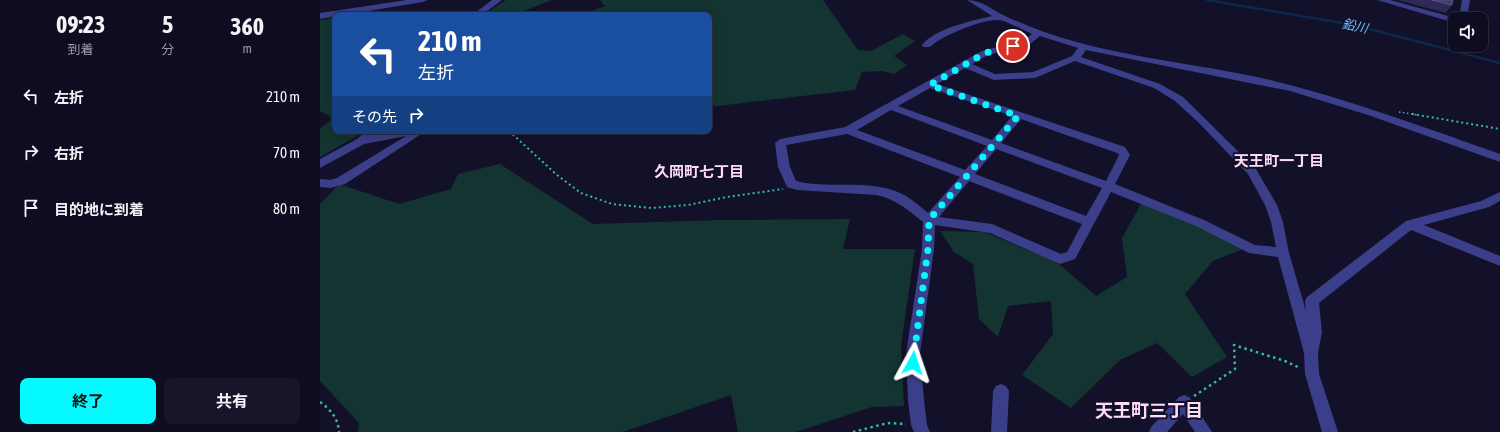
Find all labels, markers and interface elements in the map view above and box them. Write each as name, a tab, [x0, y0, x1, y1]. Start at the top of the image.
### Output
text: 09:23	[56, 11, 105, 38]
text: 5	[162, 11, 173, 38]
map controls	[1448, 12, 1488, 52]
button: sound	[1448, 12, 1488, 52]
text: 360	[230, 13, 264, 40]
water label: 鉛川	[1341, 16, 1371, 36]
text: 210 m	[418, 25, 481, 57]
icon: left	[352, 28, 404, 80]
pin	[996, 29, 1030, 63]
icon: arrive	[1002, 35, 1024, 57]
text: m	[242, 41, 252, 56]
text: 到着	[68, 42, 94, 57]
text: 分	[161, 42, 174, 57]
text: 左折	[418, 62, 454, 83]
icon: left	[20, 85, 42, 107]
text: 210 m	[266, 88, 300, 105]
text: 左折	[54, 89, 84, 106]
icon: right	[405, 104, 427, 126]
text: その先	[352, 108, 397, 125]
icon: right	[20, 141, 42, 163]
text: 70 m	[273, 144, 300, 161]
text: 右折	[54, 145, 84, 162]
district label: 天王町一丁目	[1234, 152, 1324, 169]
district label: 久岡町七丁目	[654, 163, 744, 180]
icon: arrive	[20, 197, 42, 219]
text: 80 m	[273, 200, 300, 217]
text: 目的地に到着	[54, 201, 144, 218]
position arrow	[892, 342, 934, 384]
button: 終了	[20, 378, 156, 424]
button: 共有	[164, 378, 300, 424]
district label: 天王町三丁目	[1095, 400, 1203, 421]

